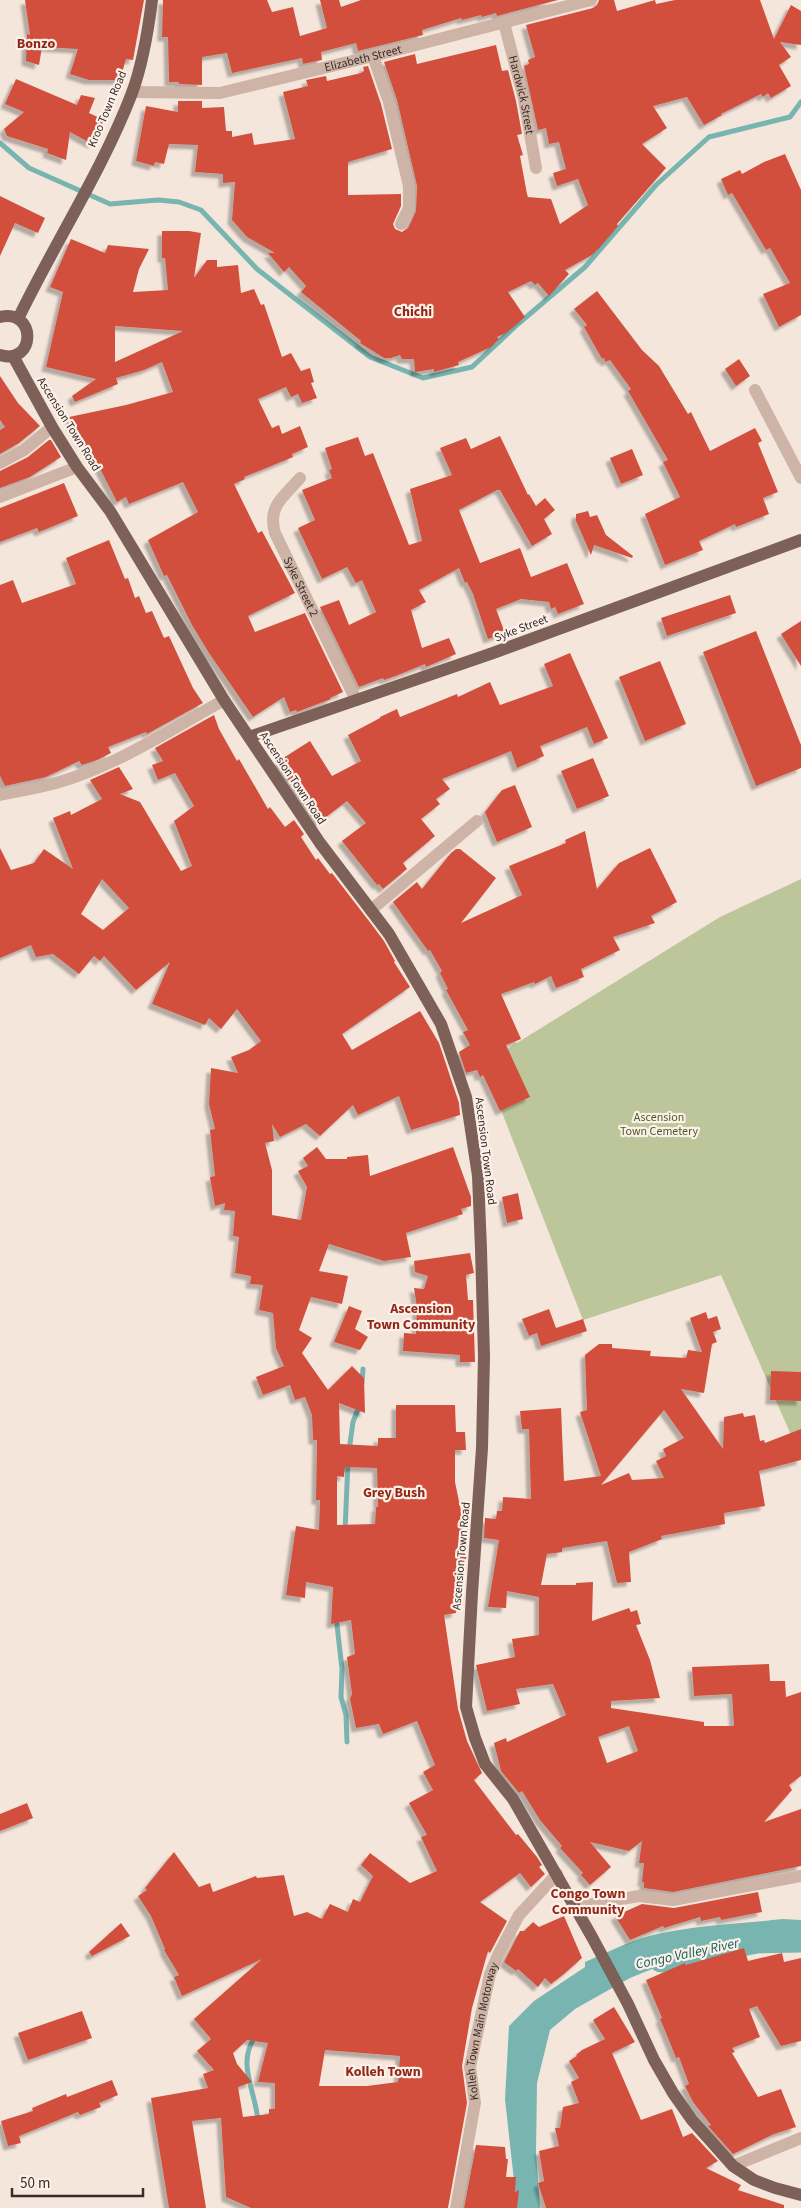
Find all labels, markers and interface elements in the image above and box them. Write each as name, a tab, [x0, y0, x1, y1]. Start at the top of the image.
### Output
district label: Bonzo	[17, 34, 55, 54]
street label: Elizabeth Street	[323, 41, 403, 76]
street label: Hardwick Street	[504, 54, 538, 136]
street label: Kroo Town Road	[84, 68, 131, 150]
district label: Chichi	[394, 302, 432, 322]
street label: Ascension Town Road	[33, 374, 105, 475]
street label: Syke Street 2	[279, 554, 322, 620]
street label: Syke Street	[492, 610, 550, 646]
street label: Ascension Town Road	[255, 729, 330, 828]
street label: Ascension Town Road	[470, 1096, 501, 1206]
park label: Ascension Town Cemetery	[620, 1109, 698, 1140]
district label: Ascension Town Community	[367, 1299, 476, 1335]
district label: Grey Bush	[363, 1483, 425, 1503]
street label: Ascension Town Road	[448, 1501, 475, 1611]
district label: Congo Town Community	[551, 1884, 625, 1920]
water label: Congo Valley River	[634, 1933, 742, 1975]
street label: Kolleh Town Main Motorway	[462, 1959, 503, 2101]
district label: Kolleh Town	[345, 2062, 421, 2082]
scale bar	[12, 2166, 144, 2198]
text: 50 m	[20, 2173, 50, 2194]

